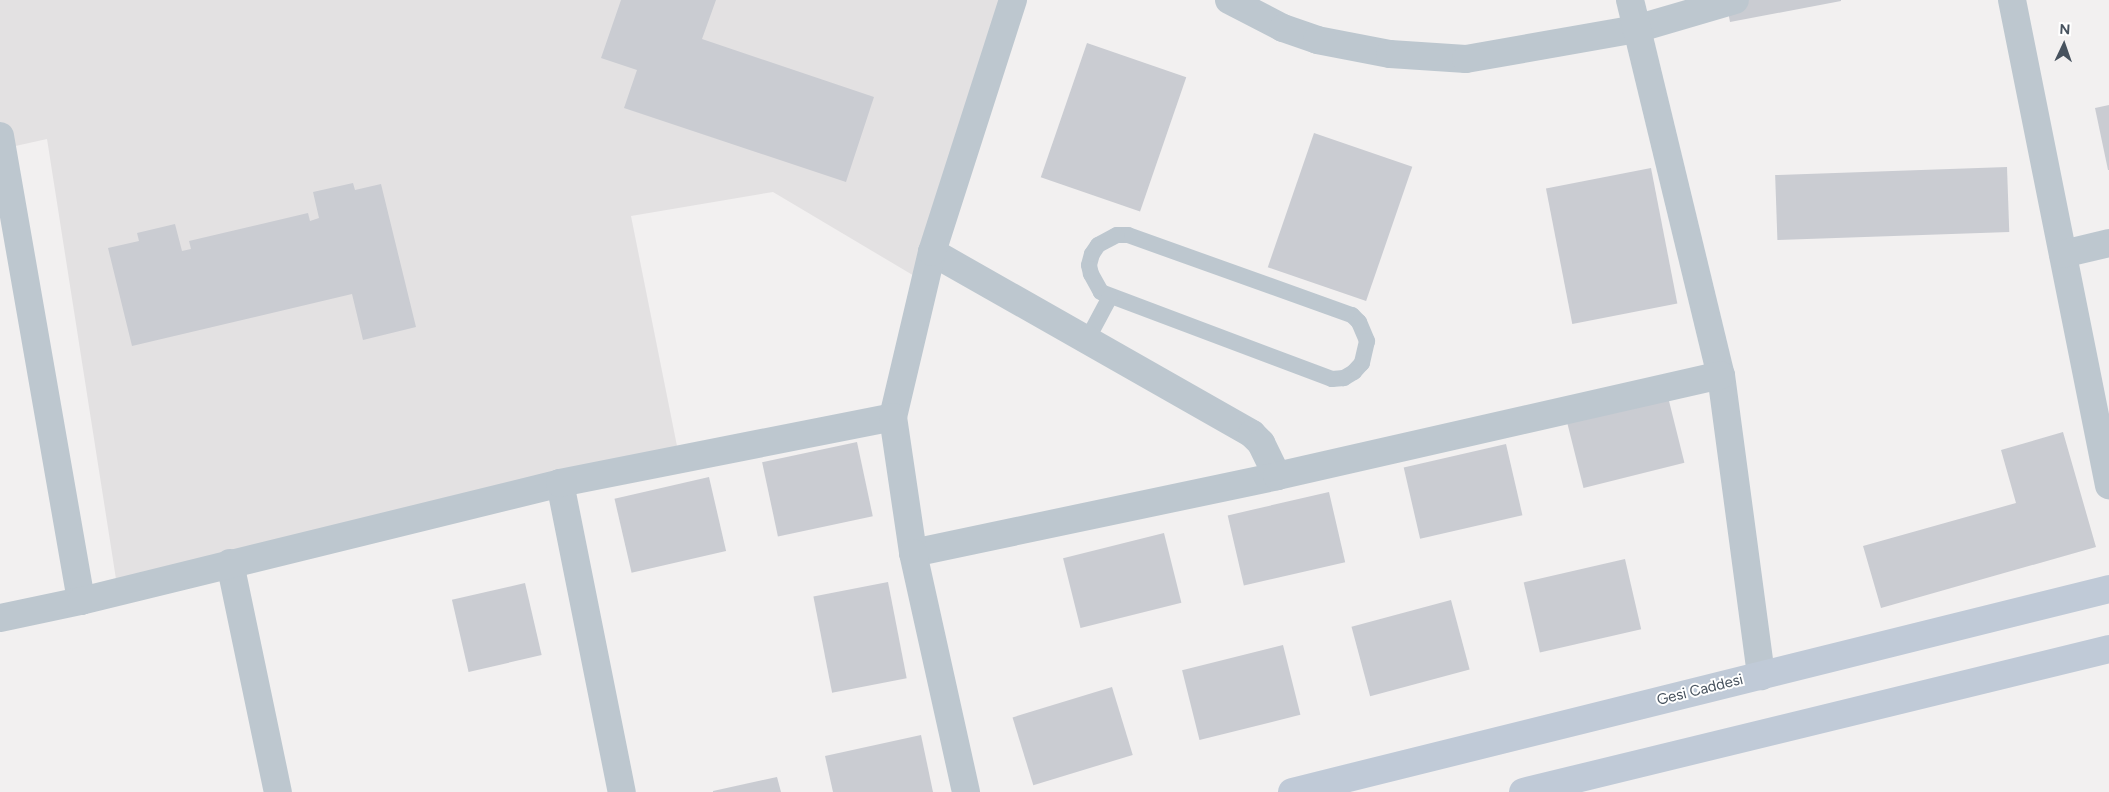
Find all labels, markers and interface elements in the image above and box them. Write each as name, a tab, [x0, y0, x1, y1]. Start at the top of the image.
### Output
north arrow	[2039, 20, 2089, 70]
text: N	[2059, 21, 2071, 38]
street label: Gesi Caddesi	[1655, 671, 1745, 709]

